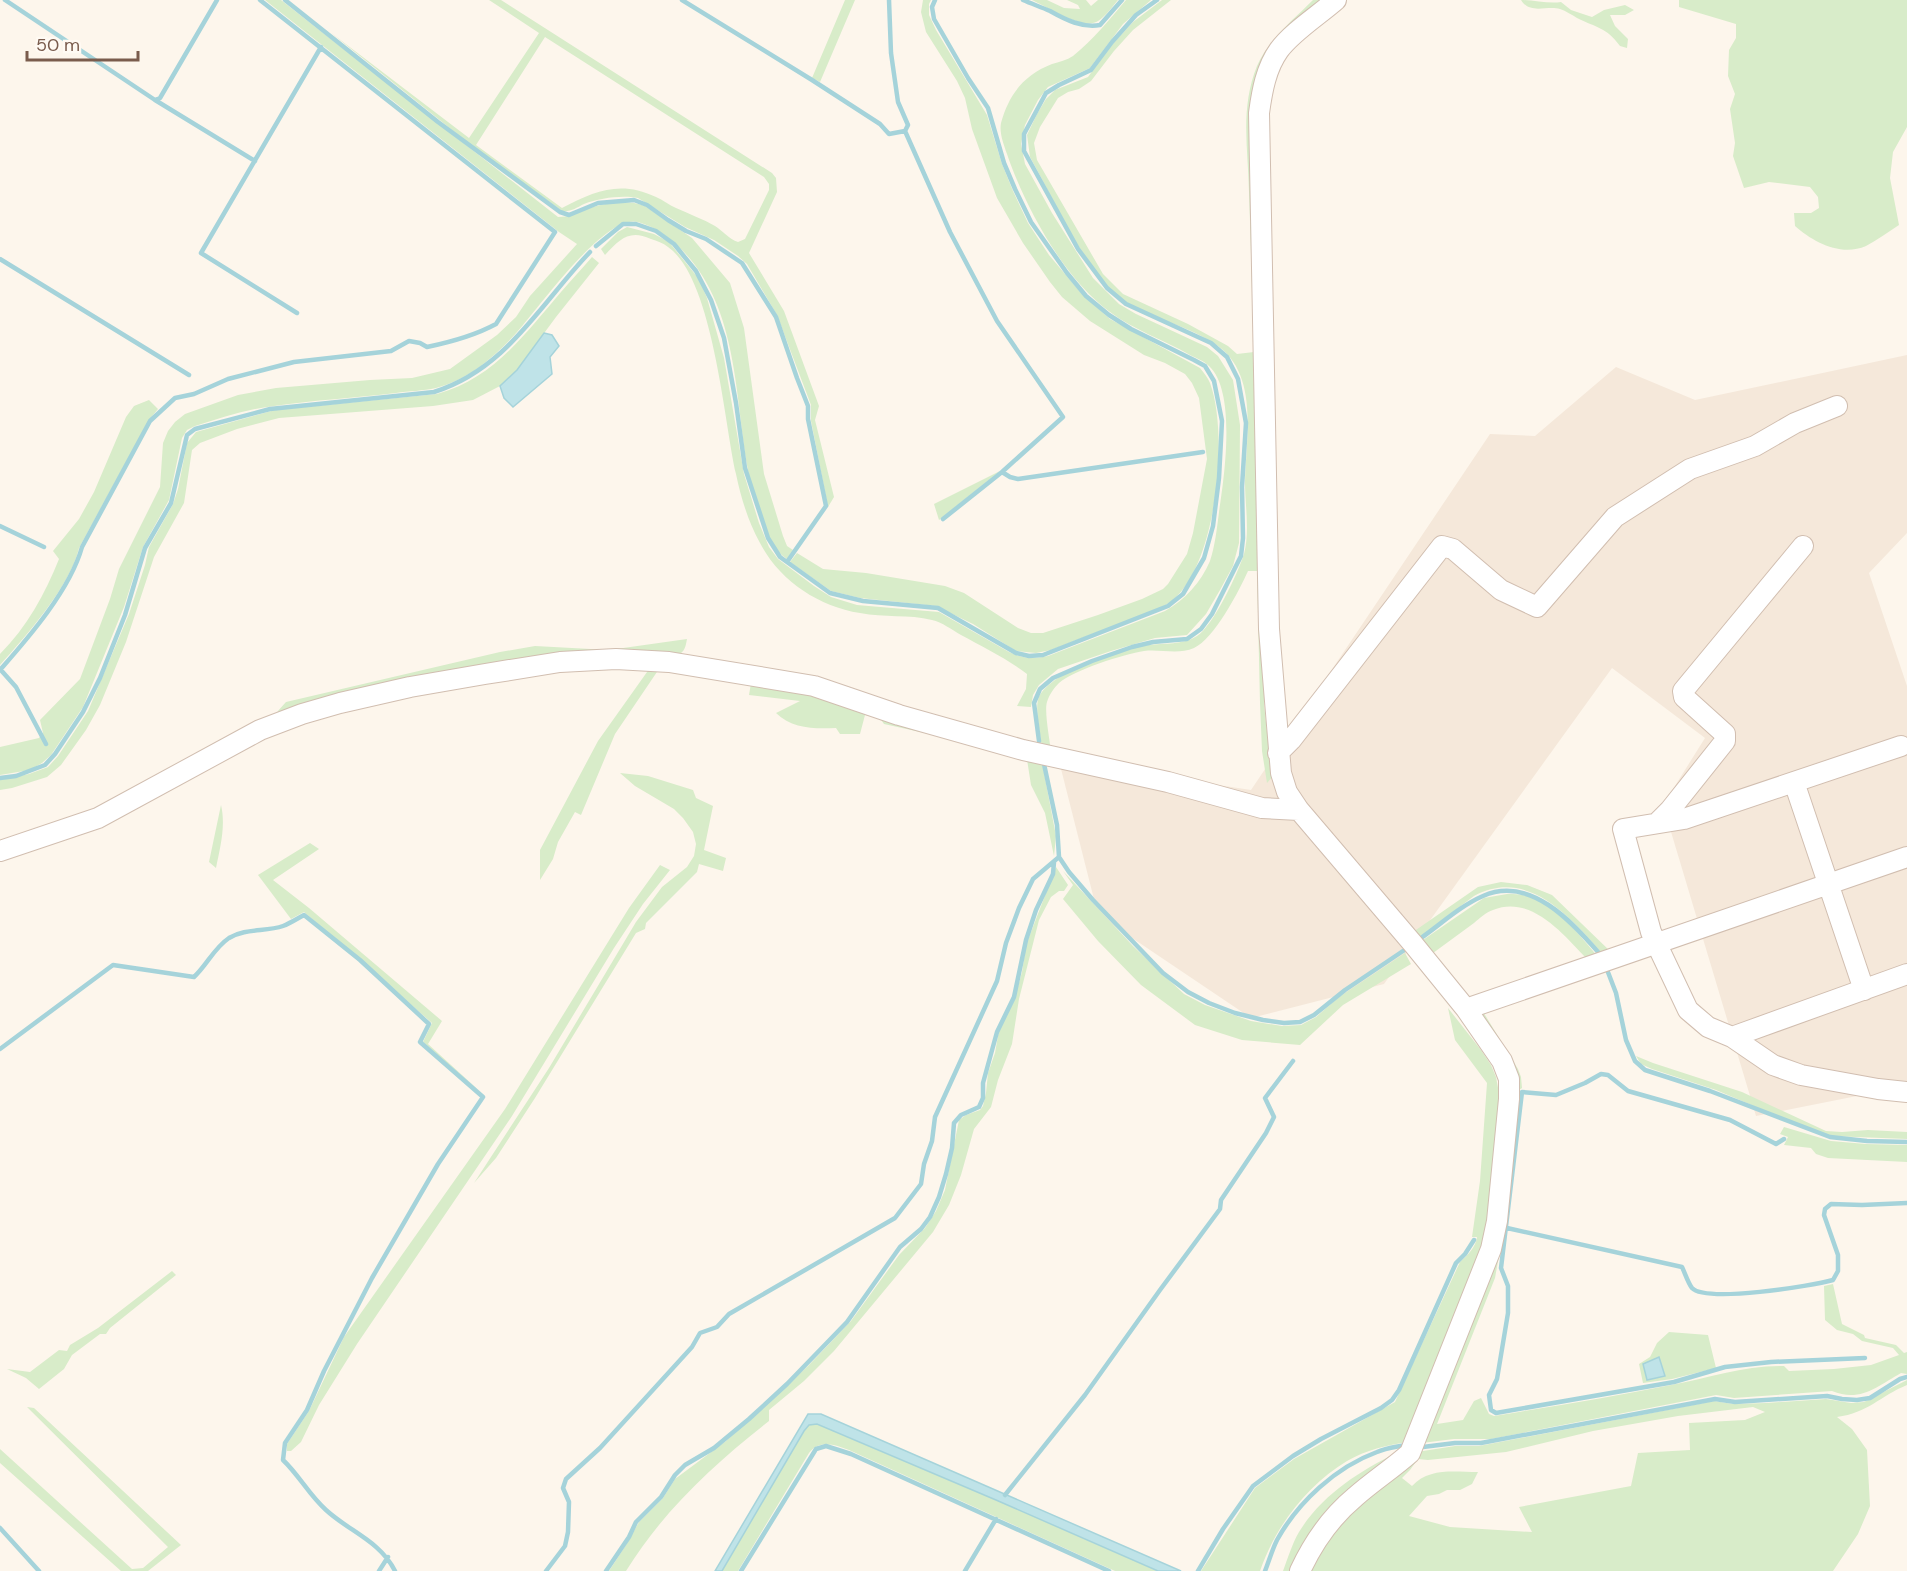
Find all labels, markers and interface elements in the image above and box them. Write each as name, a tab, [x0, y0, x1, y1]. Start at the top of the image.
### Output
scale bar	[27, 24, 138, 62]
text: 50 m	[36, 33, 80, 57]

